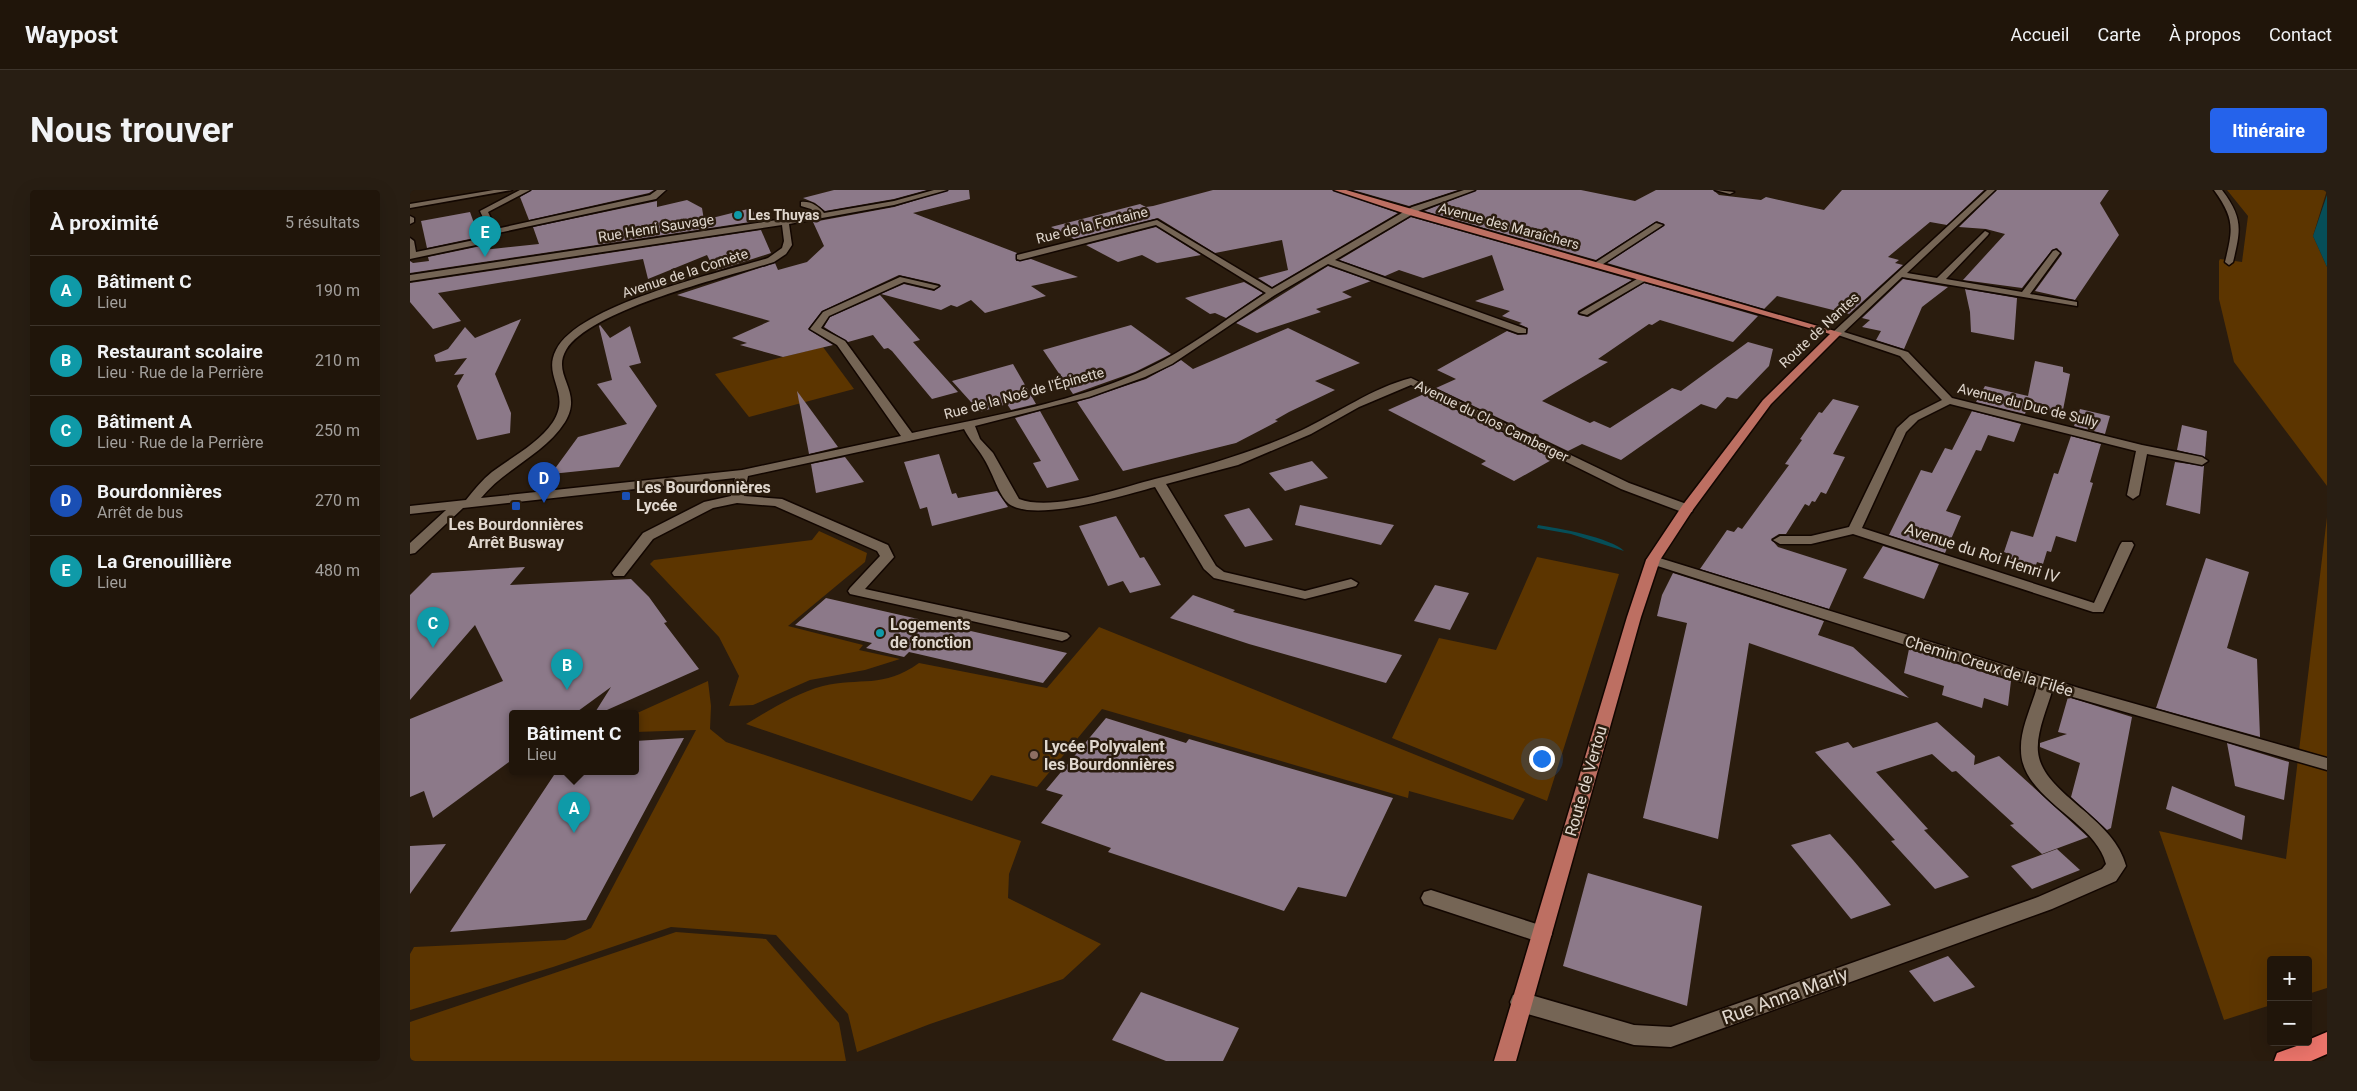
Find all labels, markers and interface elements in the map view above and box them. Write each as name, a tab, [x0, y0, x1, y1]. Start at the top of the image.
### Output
text: Waypost	[25, 21, 118, 49]
text: Accueil	[2011, 24, 2069, 45]
text: Carte	[2097, 24, 2141, 45]
text: À propos	[2169, 24, 2241, 45]
text: Contact	[2269, 24, 2332, 45]
button: Itinéraire	[2210, 108, 2327, 153]
text: Nous trouver	[30, 110, 233, 151]
street label: Avenue des Maraîchers	[1437, 199, 1581, 253]
street label: Rue de la Fontaine	[1034, 203, 1150, 247]
place label: Les Thuyas	[748, 207, 819, 223]
marker: Les Thuyas	[732, 209, 744, 221]
text: À proximité	[50, 211, 159, 235]
street label: Rue Henri Sauvage	[597, 211, 715, 245]
text: 5 résultats	[285, 213, 360, 232]
pin: E	[469, 216, 501, 257]
street label: Avenue de la Comète	[620, 245, 750, 301]
text: Bâtiment C	[97, 270, 192, 293]
text: A	[61, 281, 71, 300]
text: 190 m	[315, 281, 360, 300]
street label: Route de Nantes	[1776, 289, 1862, 371]
text: Lieu	[97, 293, 127, 312]
text: Restaurant scolaire	[97, 340, 263, 363]
text: B	[61, 351, 71, 370]
text: 210 m	[315, 351, 360, 370]
text: Lieu · Rue de la Perrière	[97, 363, 264, 382]
street label: Rue de la Noé de l'Épinette	[942, 363, 1106, 422]
street label: Avenue du Clos Camberger	[1413, 377, 1571, 465]
street label: Avenue du Duc de Sully	[1956, 380, 2100, 430]
text: Bâtiment A	[97, 410, 192, 433]
text: C	[61, 421, 71, 440]
text: 250 m	[315, 421, 360, 440]
text: Lieu · Rue de la Perrière	[97, 433, 264, 452]
pin: D	[528, 462, 560, 503]
place label: Les Bourdonnières Lycée	[636, 478, 771, 515]
text: Bourdonnières	[97, 480, 222, 503]
marker: Les Bourdonnières Lycée	[620, 490, 632, 502]
text: D	[61, 491, 71, 510]
text: 270 m	[315, 491, 360, 510]
marker: Les Bourdonnières Arrêt Busway	[510, 500, 522, 512]
text: Arrêt de bus	[97, 503, 183, 522]
place label: Les Bourdonnières Arrêt Busway	[449, 515, 583, 552]
street label: Avenue du Roi Henri IV	[1902, 519, 2062, 587]
text: La Grenouillière	[97, 550, 232, 573]
text: E	[62, 561, 71, 580]
text: 480 m	[315, 561, 360, 580]
text: Lieu	[97, 573, 127, 592]
pin: C	[417, 607, 449, 648]
place label: Logements de fonction	[890, 615, 971, 652]
marker: Logements de fonction	[874, 627, 886, 639]
street label: Chemin Creux de la Filée	[1903, 631, 2075, 701]
pin: B	[551, 649, 583, 690]
popup	[509, 710, 639, 775]
text: Bâtiment C	[527, 722, 621, 745]
street label: Route de Vertou	[1561, 724, 1611, 838]
place label: Lycée Polyvalent les Bourdonnières	[1044, 737, 1174, 774]
text: Lieu	[527, 745, 556, 764]
your location	[1529, 746, 1555, 772]
marker: Lycée Polyvalent les Bourdonnières	[1028, 749, 1040, 761]
pin: A	[558, 792, 590, 833]
map controls	[2267, 956, 2312, 1046]
button: +	[2267, 956, 2312, 1001]
street label: Rue Anna Marly	[1719, 963, 1851, 1029]
button: −	[2267, 1001, 2312, 1046]

